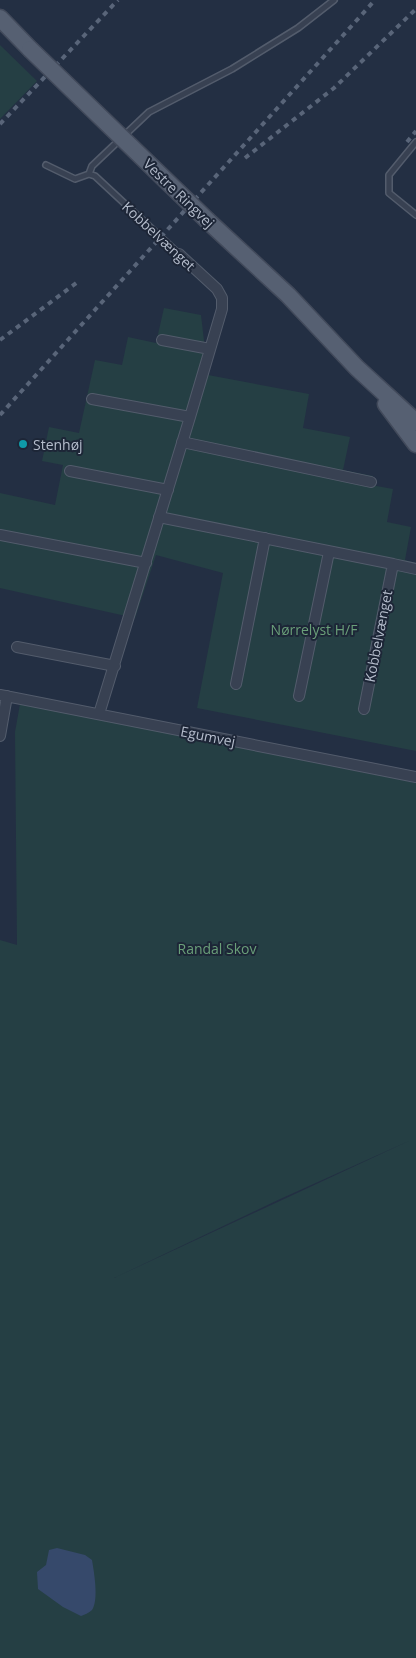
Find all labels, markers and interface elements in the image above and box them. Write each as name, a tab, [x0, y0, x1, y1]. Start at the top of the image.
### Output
street label: Vestre Ringvej	[139, 154, 219, 232]
street label: Kobbelvænget	[118, 197, 200, 275]
place label: Stenhøj	[33, 435, 83, 454]
marker: Stenhøj	[17, 438, 29, 450]
street label: Kobbelvænget	[360, 588, 396, 684]
park label: Nørrelyst H/F	[271, 620, 357, 639]
street label: Egumvej	[179, 721, 237, 751]
park label: Randal Skov	[178, 939, 256, 958]

